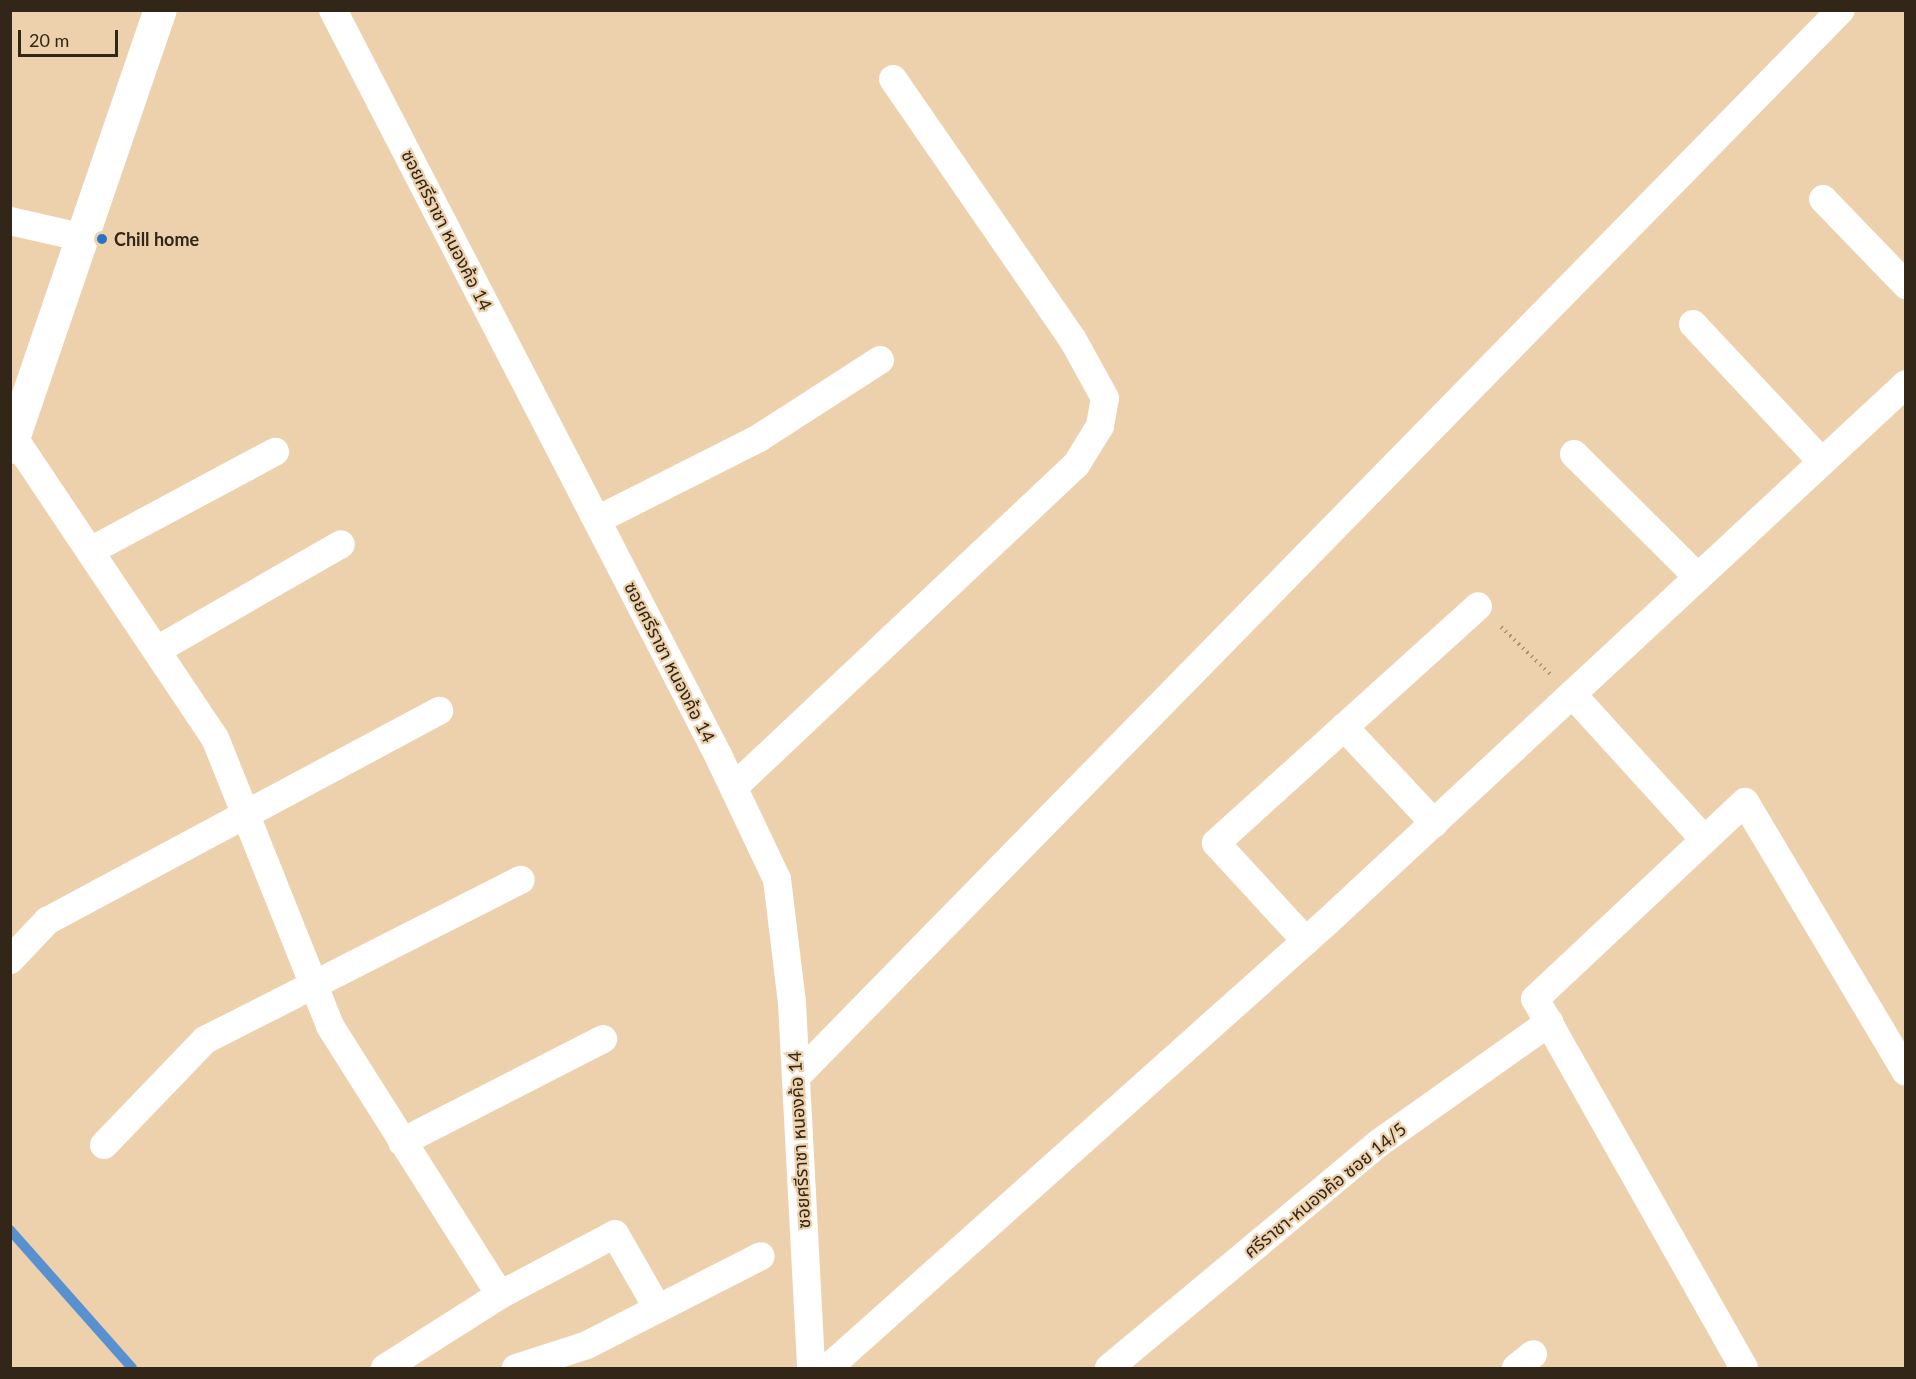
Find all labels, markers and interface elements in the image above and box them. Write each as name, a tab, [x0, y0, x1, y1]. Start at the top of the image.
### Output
scale bar	[21, 18, 122, 56]
text: 20 m	[29, 29, 69, 51]
street label: ซอยศรีราชา หนองค้อ 14	[397, 146, 497, 314]
place label: Chill home	[114, 228, 199, 250]
marker: Chill home	[95, 232, 109, 246]
street label: ซอยศรีราชา หนองค้อ 14	[620, 578, 720, 746]
street label: ซอยศรีราชา หนองค้อ 14	[784, 1051, 814, 1229]
street label: ศรีราชา-หนองค้อ ซอย 14/5	[1239, 1118, 1411, 1262]

